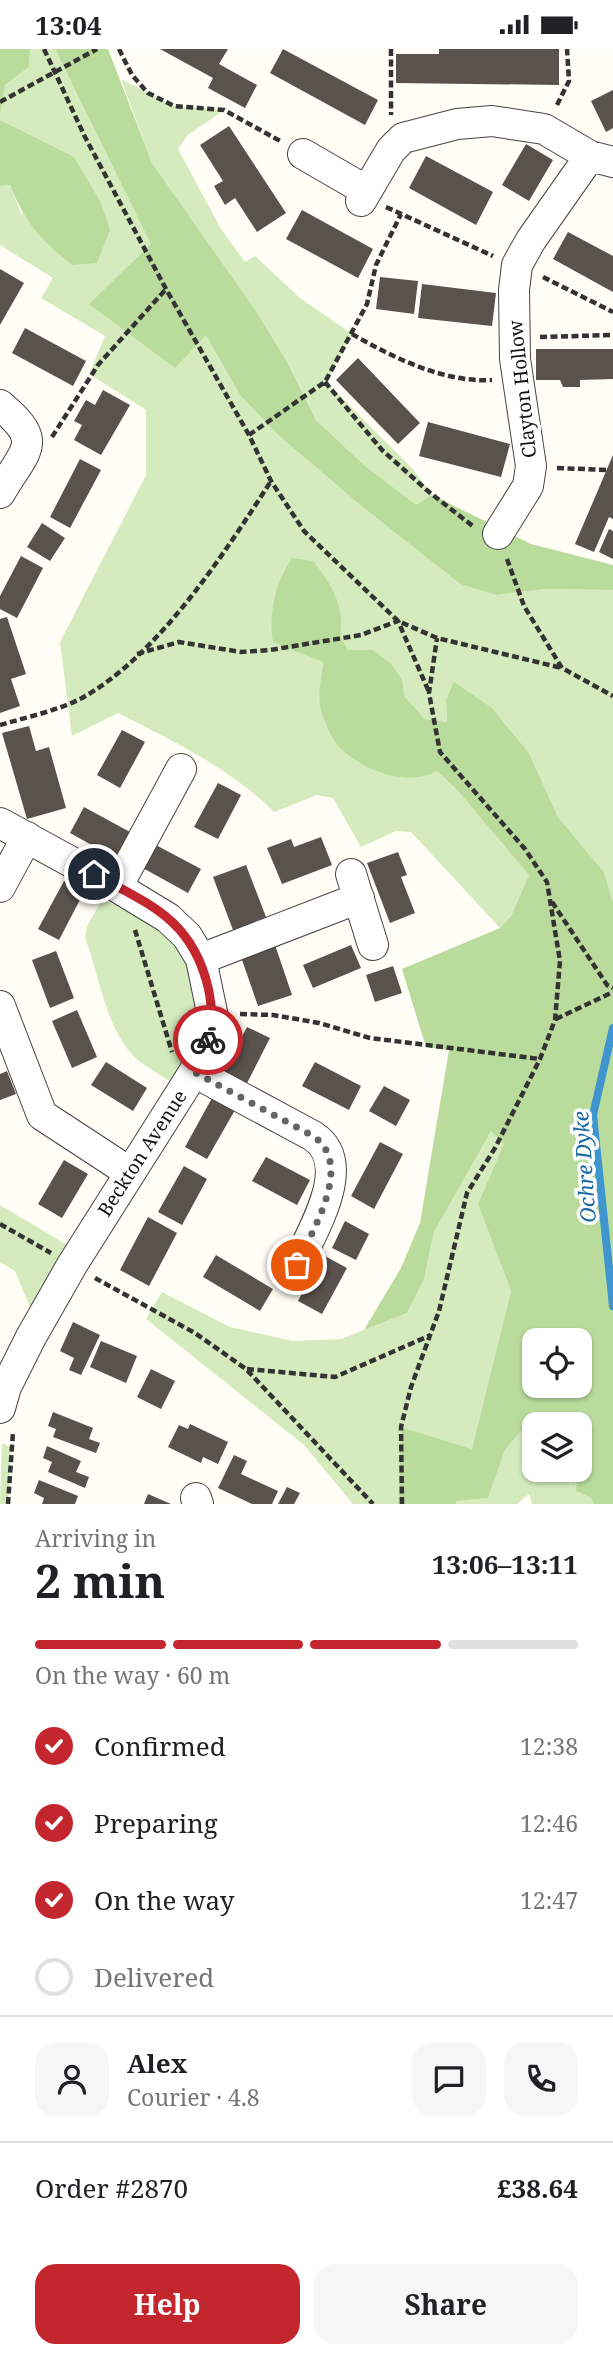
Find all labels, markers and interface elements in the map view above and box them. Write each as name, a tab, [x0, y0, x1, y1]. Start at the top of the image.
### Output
text: 13:04	[35, 7, 102, 43]
street label: Clayton Hollow	[502, 318, 542, 459]
pin	[64, 844, 124, 904]
icon: home	[75, 855, 113, 893]
courier	[173, 1005, 243, 1075]
icon: bike	[189, 1021, 227, 1059]
street label: Beckton Avenue	[91, 1085, 193, 1221]
water label: Ochre Dyke	[566, 1110, 602, 1224]
pin	[267, 1235, 327, 1295]
icon: bag	[278, 1246, 316, 1284]
map controls	[522, 1328, 592, 1482]
button: locate	[522, 1328, 592, 1398]
button: layers	[522, 1412, 592, 1482]
text: Arriving in	[35, 1522, 156, 1554]
text: 13:06–13:11	[432, 1546, 578, 1582]
text: 2 min	[35, 1549, 165, 1611]
text: On the way · 60 m	[35, 1659, 230, 1691]
icon: check	[35, 1727, 73, 1765]
text: Confirmed	[94, 1728, 226, 1764]
text: 12:38	[520, 1730, 578, 1762]
icon: check	[35, 1804, 73, 1842]
text: Preparing	[94, 1805, 218, 1841]
text: 12:46	[520, 1807, 578, 1839]
icon: check	[35, 1881, 73, 1919]
text: On the way	[94, 1882, 234, 1918]
text: 12:47	[520, 1884, 578, 1916]
text: Delivered	[94, 1959, 214, 1995]
button: person	[35, 2042, 109, 2116]
button: chat	[412, 2042, 486, 2116]
button: phone	[504, 2042, 578, 2116]
text: Alex	[127, 2045, 187, 2081]
text: Courier · 4.8	[127, 2081, 260, 2113]
text: Order #2870	[35, 2170, 188, 2206]
text: £38.64	[497, 2170, 578, 2206]
button: Help	[35, 2264, 300, 2344]
button: Share	[314, 2264, 578, 2344]

